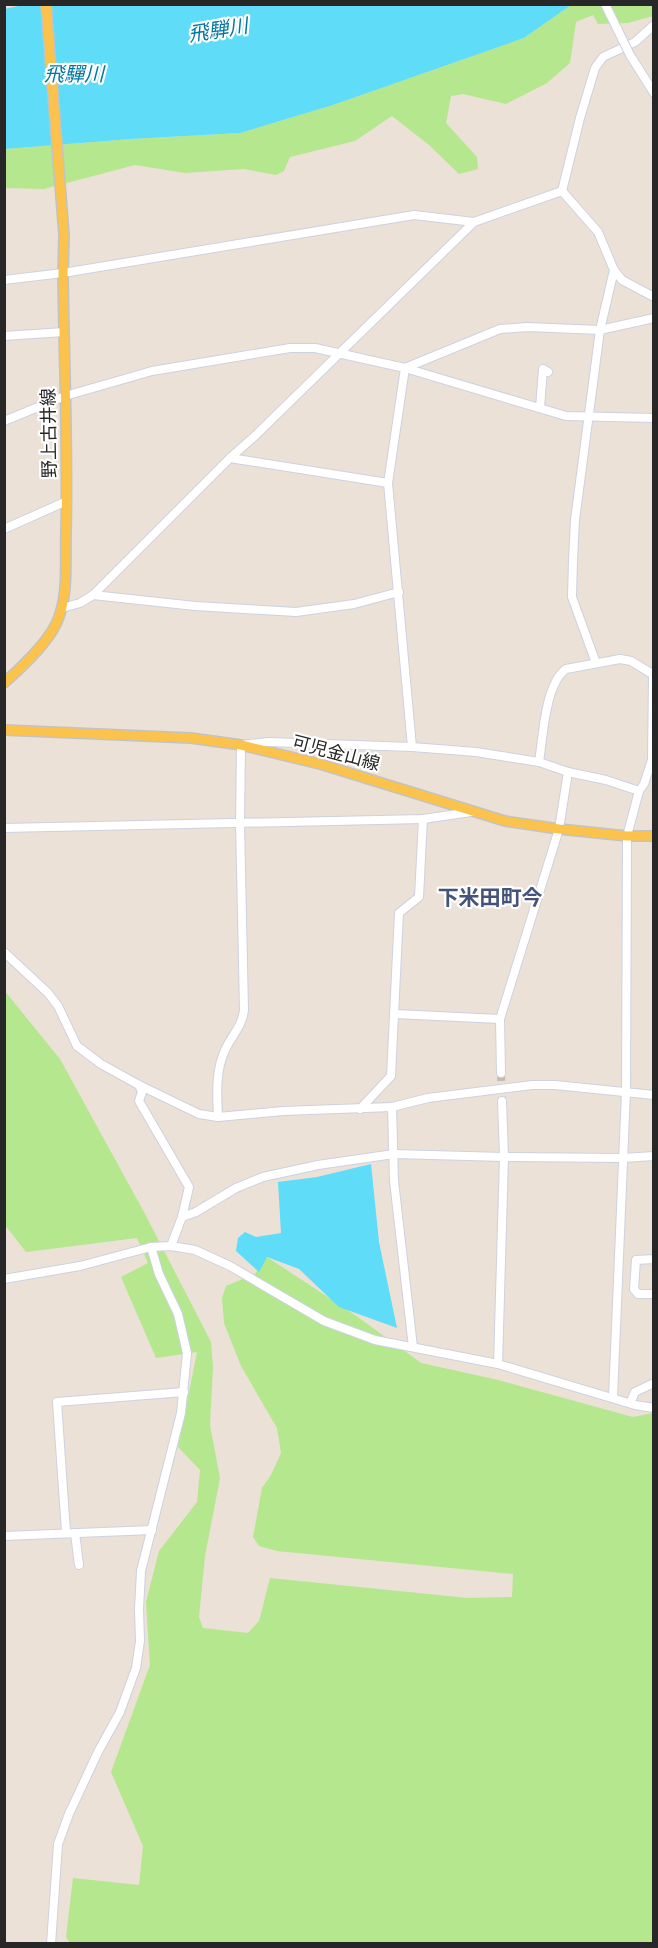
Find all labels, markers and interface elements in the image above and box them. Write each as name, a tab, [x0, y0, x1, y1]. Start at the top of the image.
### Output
water label: 飛騨川	[186, 13, 251, 47]
water label: 飛驒川	[44, 62, 106, 86]
street label: 野上古井線	[37, 388, 61, 478]
street label: 可児金山線	[290, 731, 382, 775]
district label: 下米田町今	[438, 885, 543, 911]

